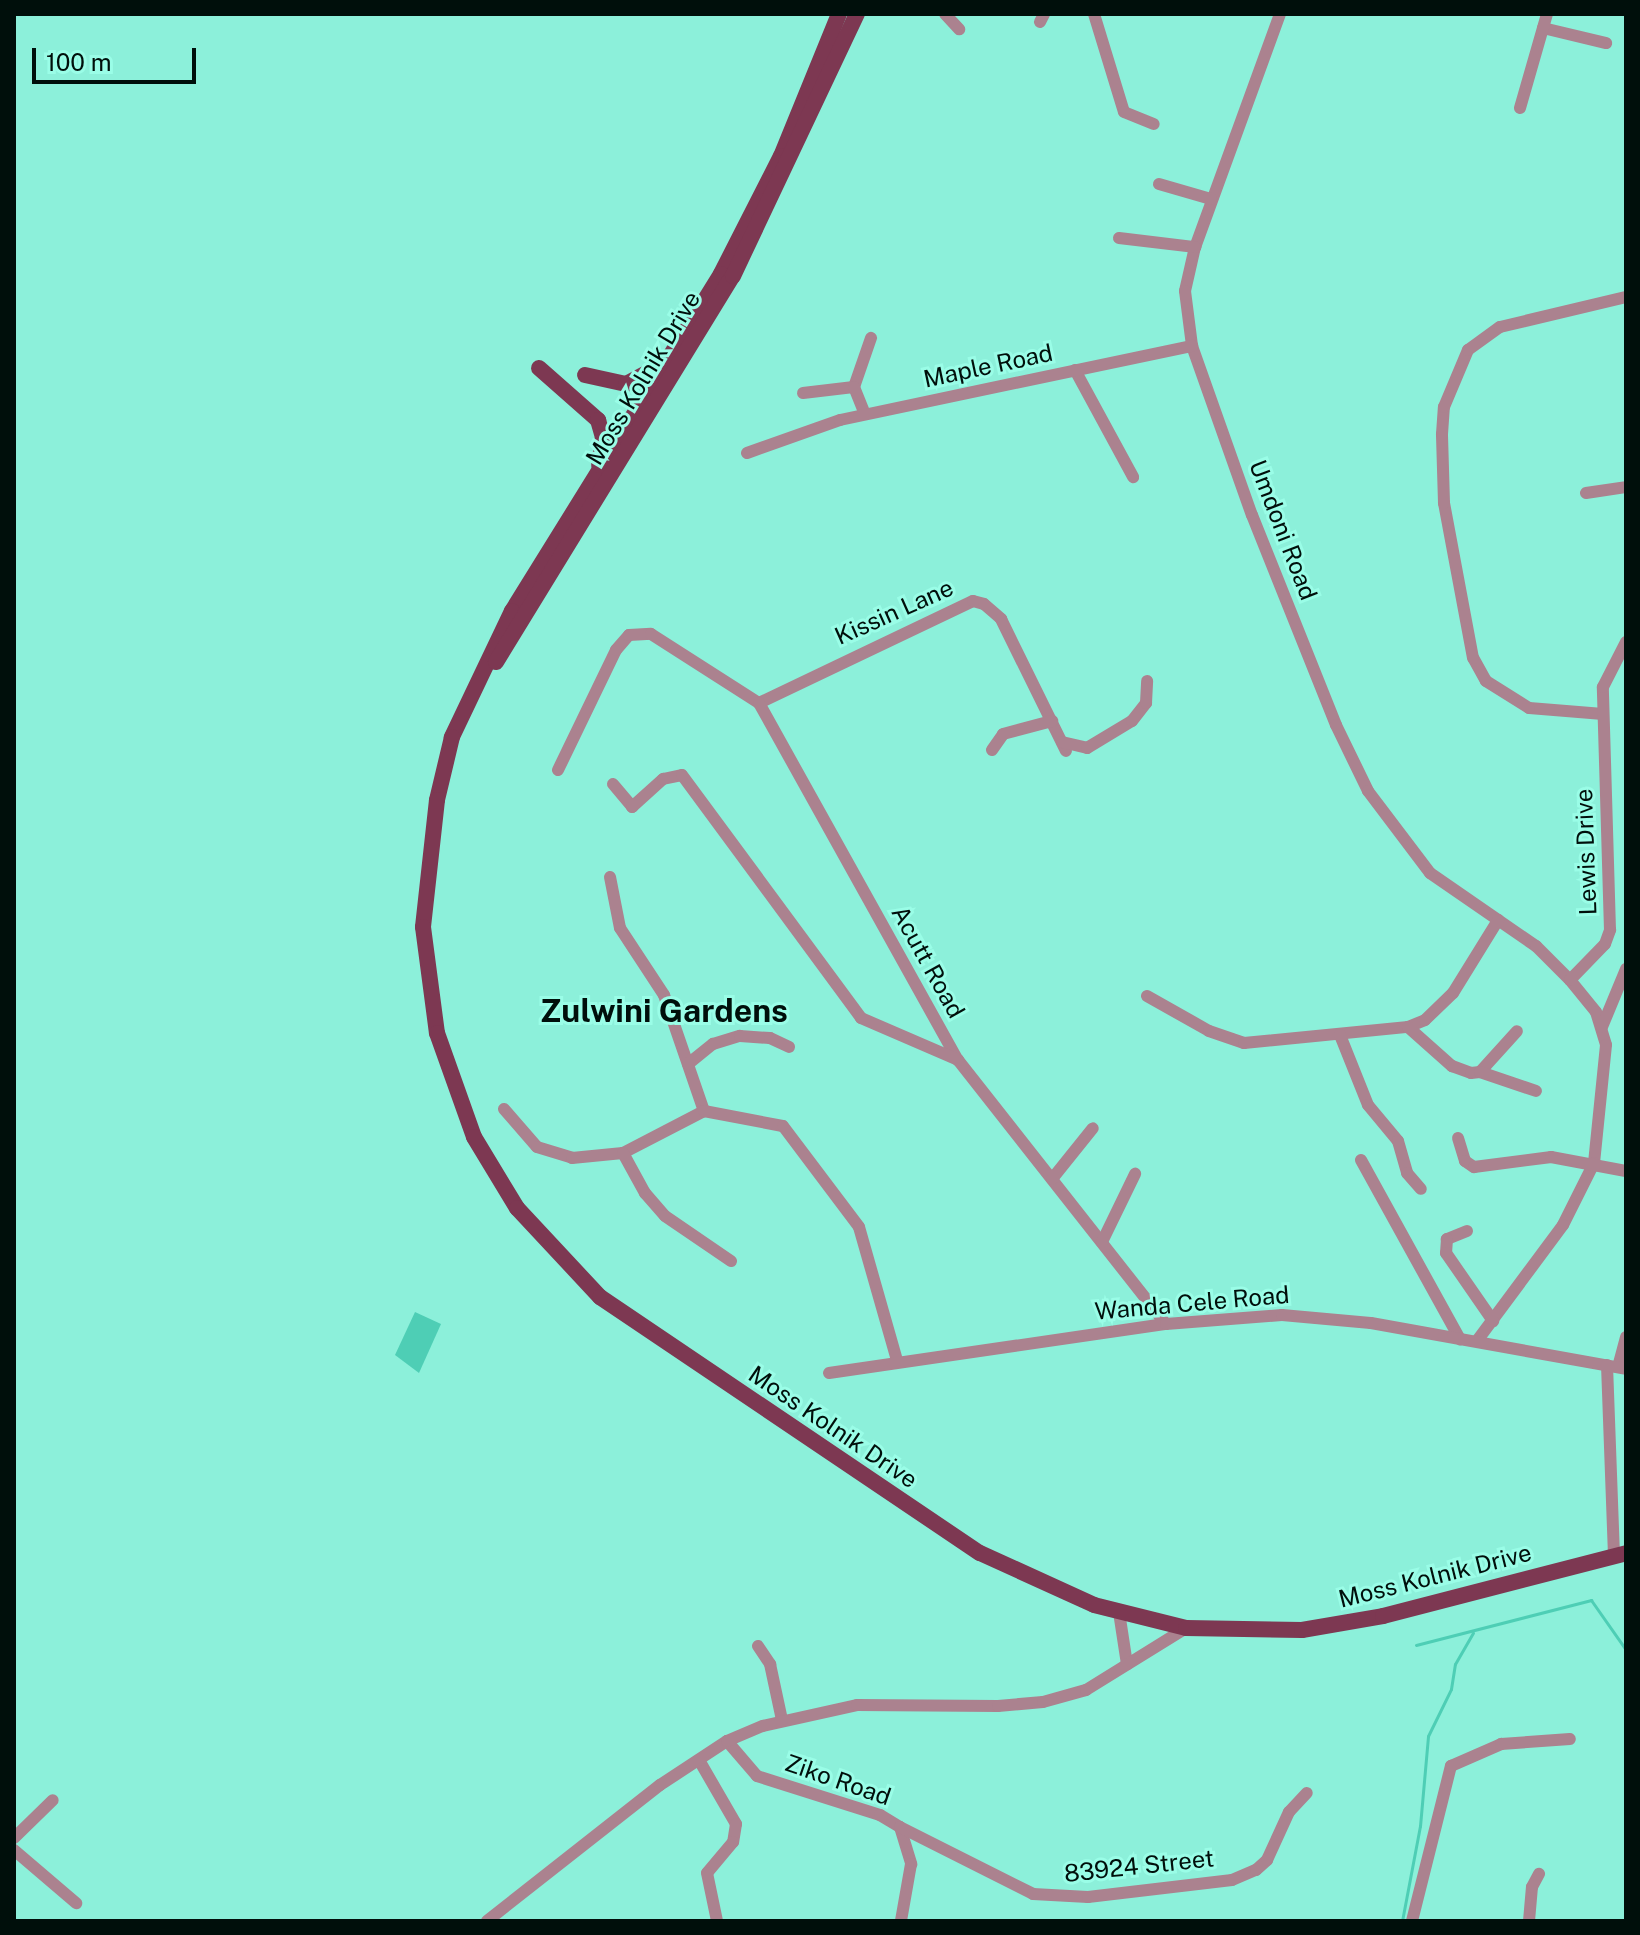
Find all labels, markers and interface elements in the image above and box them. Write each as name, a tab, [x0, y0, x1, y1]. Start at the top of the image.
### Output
scale bar	[36, 32, 200, 82]
text: 100 m	[46, 48, 112, 76]
street label: Moss Kolnik Drive	[580, 286, 706, 470]
street label: Maple Road	[921, 338, 1055, 394]
street label: Umdoni Road	[1243, 456, 1323, 604]
street label: Kissin Lane	[830, 573, 958, 651]
street label: Lewis Drive	[1569, 788, 1603, 916]
street label: Acutt Road	[885, 901, 971, 1023]
district label: Zulwini Gardens	[540, 992, 788, 1030]
street label: Wanda Cele Road	[1093, 1280, 1291, 1326]
street label: Moss Kolnik Drive	[743, 1360, 923, 1494]
street label: Moss Kolnik Drive	[1336, 1538, 1534, 1614]
street label: Ziko Road	[781, 1748, 895, 1812]
street label: 83924 Street	[1063, 1844, 1215, 1888]

